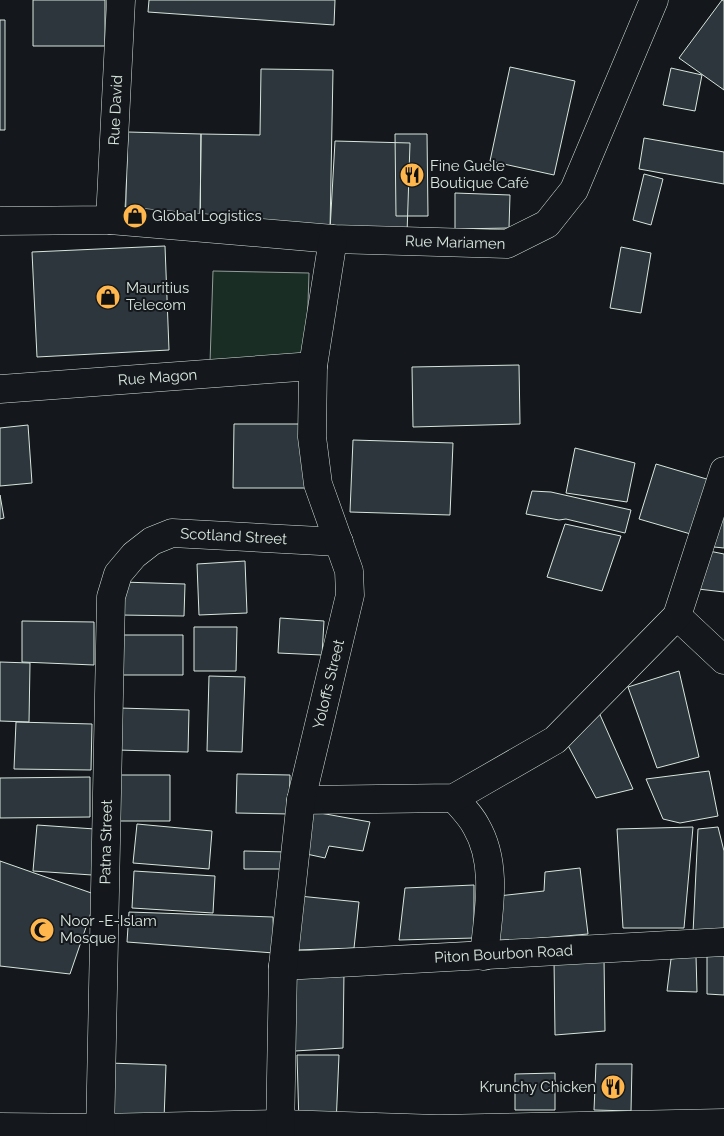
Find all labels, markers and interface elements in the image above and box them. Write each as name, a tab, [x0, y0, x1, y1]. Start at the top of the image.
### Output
street label: Rue David	[105, 74, 126, 146]
place label: Fine Guele Boutique Café	[430, 157, 529, 192]
restaurant icon: Fine Guele Boutique Café	[399, 162, 425, 188]
shop icon: Global Logistics	[122, 203, 148, 229]
place label: Global Logistics	[152, 207, 262, 225]
street label: Rue Mariamen	[405, 232, 506, 253]
place label: Mauritius Telecom	[126, 279, 189, 314]
shop icon: Mauritius Telecom	[95, 284, 121, 310]
street label: Rue Magon	[117, 366, 198, 389]
street label: Scotland Street	[180, 524, 287, 548]
street label: Yoloffs Street	[309, 638, 348, 731]
street label: Patna Street	[96, 799, 116, 885]
place label: Noor -E-Islam Mosque	[60, 912, 157, 947]
mosque icon: Noor -E-Islam Mosque	[29, 917, 55, 943]
street label: Piton Bourbon Road	[434, 941, 574, 967]
restaurant icon: Krunchy Chicken	[600, 1074, 626, 1100]
place label: Krunchy Chicken	[479, 1078, 596, 1096]

